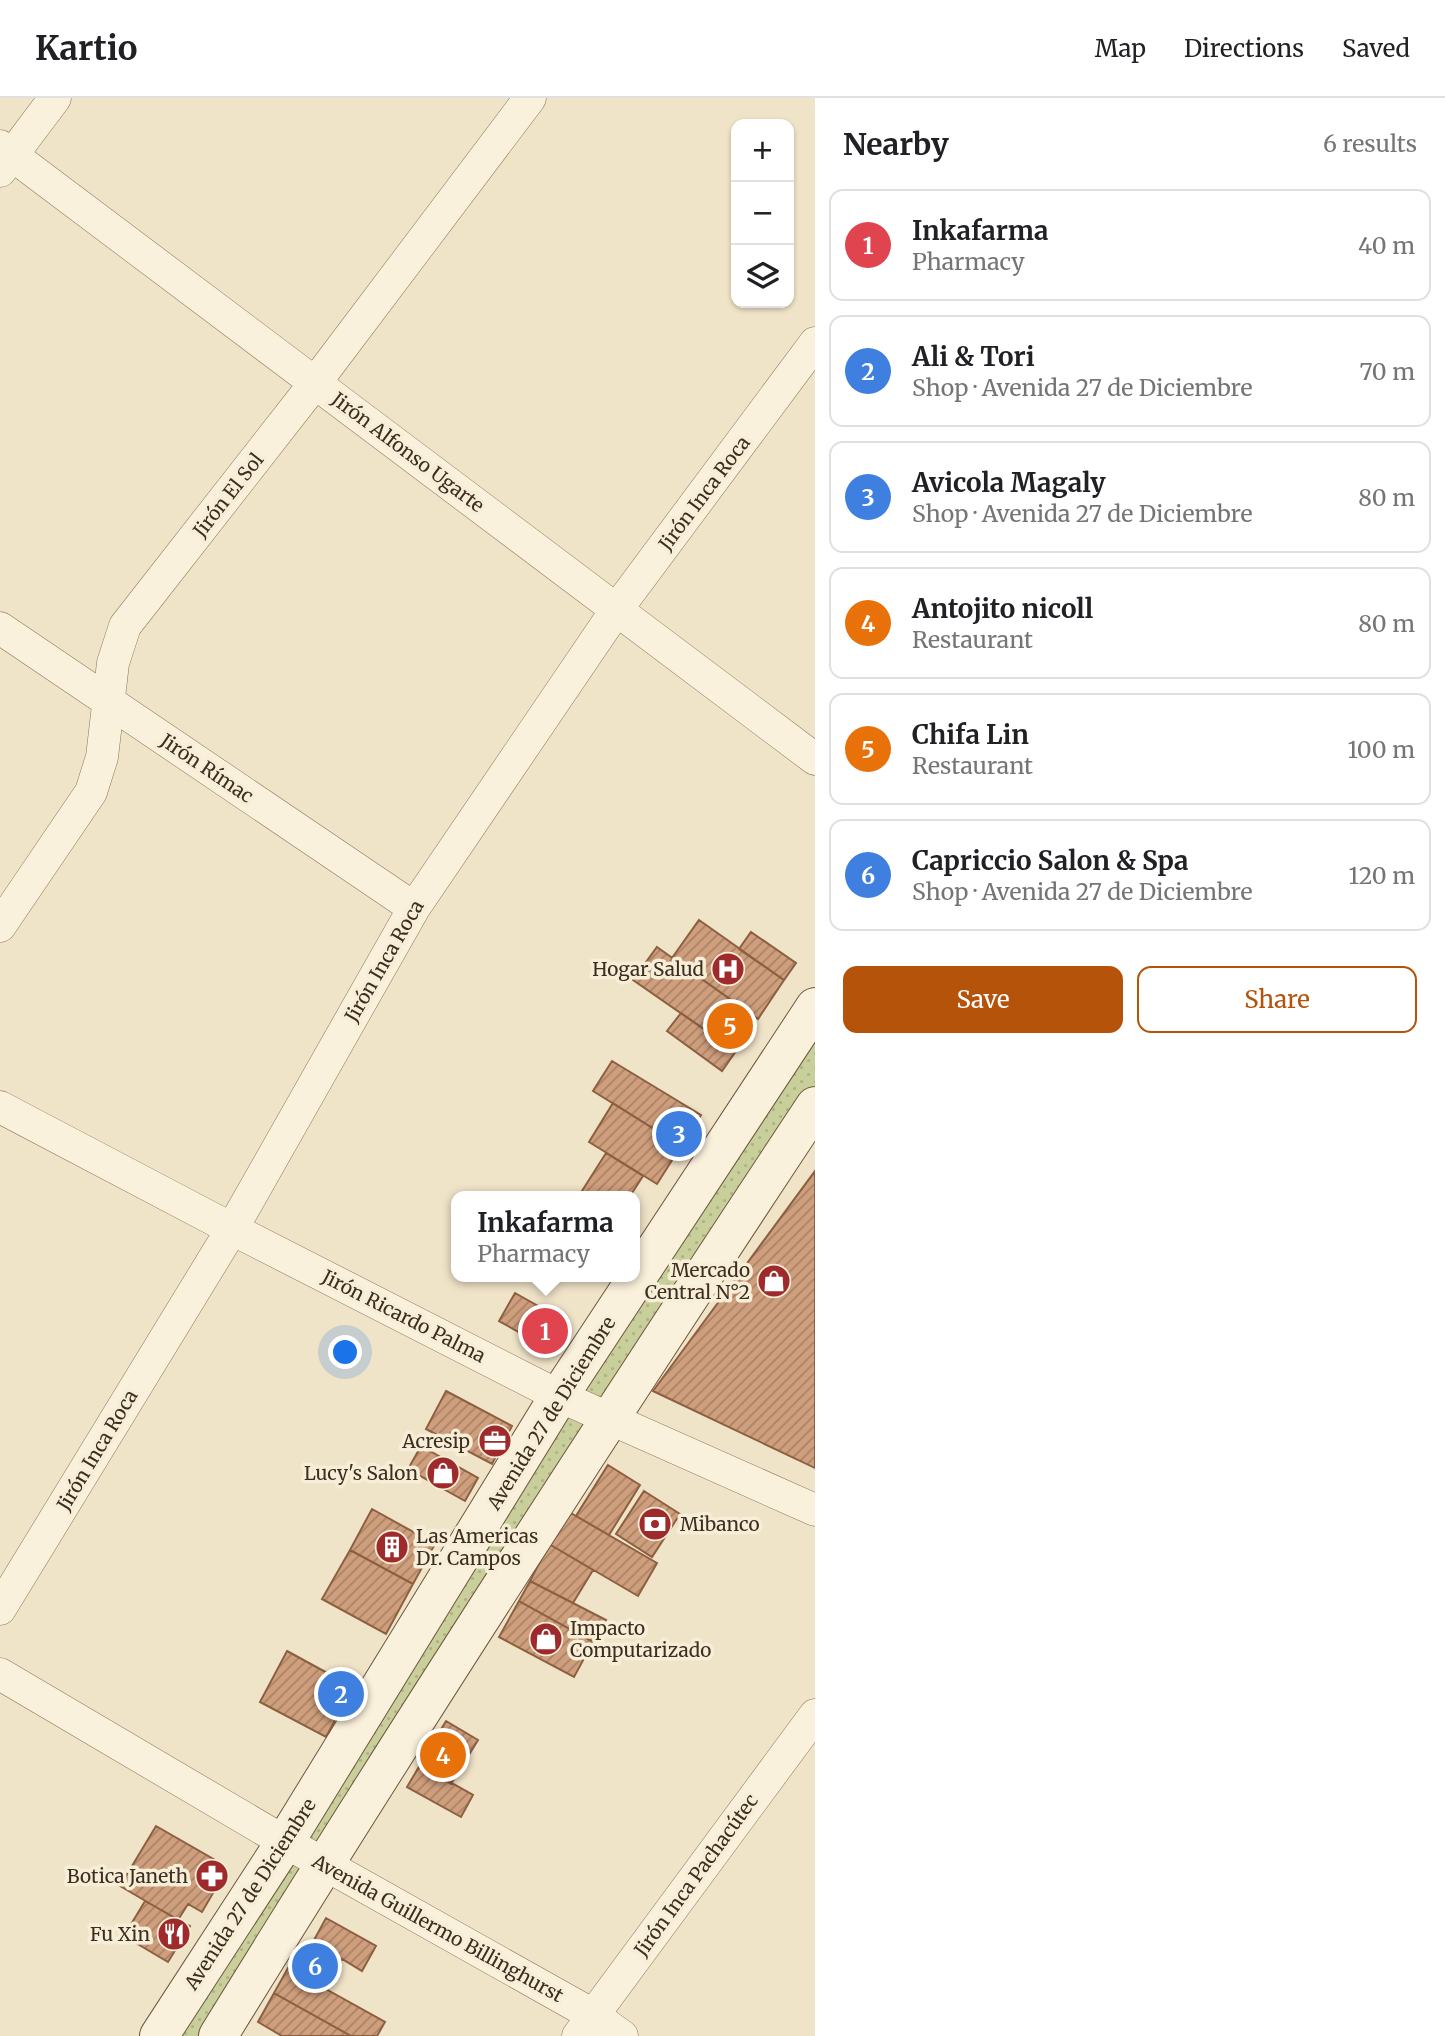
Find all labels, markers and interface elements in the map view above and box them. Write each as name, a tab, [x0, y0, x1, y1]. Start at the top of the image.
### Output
text: Kartio	[35, 28, 138, 69]
text: Map	[1095, 33, 1146, 64]
text: Directions	[1184, 33, 1304, 64]
text: Saved	[1342, 33, 1410, 64]
map controls	[731, 119, 794, 308]
button: +	[731, 119, 794, 182]
text: Nearby	[843, 125, 949, 163]
text: 6 results	[1323, 129, 1417, 158]
button: −	[731, 182, 794, 245]
text: Inkafarma	[912, 214, 1049, 247]
text: 1	[863, 231, 873, 260]
text: 40 m	[1358, 231, 1415, 260]
button: layers	[731, 245, 794, 308]
text: Pharmacy	[912, 247, 1025, 276]
text: Ali & Tori	[912, 340, 1035, 373]
text: 2	[861, 357, 875, 386]
text: 70 m	[1359, 357, 1415, 386]
text: Shop · Avenida 27 de Diciembre	[912, 373, 1252, 402]
street label: Jirón Alfonso Ugarte	[326, 386, 489, 517]
street label: Jirón Inca Roca	[653, 431, 755, 556]
street label: Jirón El Sol	[187, 448, 268, 543]
text: Avicola Magaly	[912, 466, 1106, 499]
text: 3	[861, 483, 875, 512]
text: 80 m	[1358, 483, 1415, 512]
text: Shop · Avenida 27 de Diciembre	[912, 499, 1252, 528]
text: Antojito nicoll	[912, 592, 1093, 625]
text: 4	[861, 609, 875, 638]
text: 80 m	[1358, 609, 1415, 638]
text: Restaurant	[912, 625, 1033, 654]
text: Chifa Lin	[912, 718, 1029, 751]
street label: Jirón Rímac	[155, 728, 258, 808]
text: 5	[861, 735, 875, 764]
text: 100 m	[1347, 735, 1415, 764]
text: Restaurant	[912, 751, 1033, 780]
text: Capriccio Salon & Spa	[912, 844, 1188, 877]
text: 6	[861, 861, 875, 890]
text: 120 m	[1349, 861, 1415, 890]
text: Shop · Avenida 27 de Diciembre	[912, 877, 1252, 906]
street label: Jirón Inca Roca	[339, 896, 429, 1027]
hospital icon: Hogar Salud	[709, 950, 747, 988]
place label: Hogar Salud	[592, 957, 704, 981]
button: Save	[843, 966, 1123, 1033]
button: Share	[1137, 966, 1417, 1033]
pin: 5	[707, 1000, 753, 1052]
pin: 3	[656, 1108, 702, 1160]
popup	[451, 1191, 640, 1282]
text: Inkafarma	[477, 1206, 614, 1239]
text: Pharmacy	[477, 1239, 590, 1268]
place label: Mercado Central N°2	[645, 1258, 750, 1304]
shop icon: Mercado Central N°2	[755, 1262, 793, 1300]
street label: Jirón Ricardo Palma	[317, 1264, 490, 1368]
pin: 1	[522, 1305, 568, 1357]
street label: Avenida 27 de Diciembre	[481, 1312, 620, 1515]
your location	[328, 1335, 362, 1369]
street label: Jirón Inca Roca	[51, 1385, 143, 1516]
office icon: Acresip	[476, 1422, 514, 1460]
place label: Acresip	[401, 1429, 470, 1453]
shop icon: Lucy's Salon	[424, 1454, 462, 1492]
place label: Lucy's Salon	[304, 1461, 418, 1485]
bank icon: Mibanco	[636, 1505, 674, 1543]
place label: Mibanco	[680, 1512, 760, 1536]
place label: Las Americas Dr. Campos	[416, 1524, 538, 1570]
building icon: Las Americas Dr. Campos	[373, 1528, 411, 1566]
place label: Impacto Computarizado	[570, 1616, 711, 1662]
shop icon: Impacto Computarizado	[527, 1620, 565, 1658]
pin: 2	[318, 1668, 364, 1720]
pin: 4	[420, 1729, 466, 1781]
street label: Jirón Inca Pachacútec	[628, 1789, 763, 1962]
street label: Avenida 27 de Diciembre	[179, 1794, 321, 1995]
street label: Avenida Guillermo Billinghurst	[307, 1848, 568, 2007]
pharmacy icon: Botica Janeth	[193, 1857, 231, 1895]
place label: Botica Janeth	[67, 1864, 188, 1888]
restaurant icon: Fu Xin	[155, 1915, 193, 1953]
place label: Fu Xin	[90, 1922, 150, 1946]
pin: 6	[292, 1940, 338, 1992]

